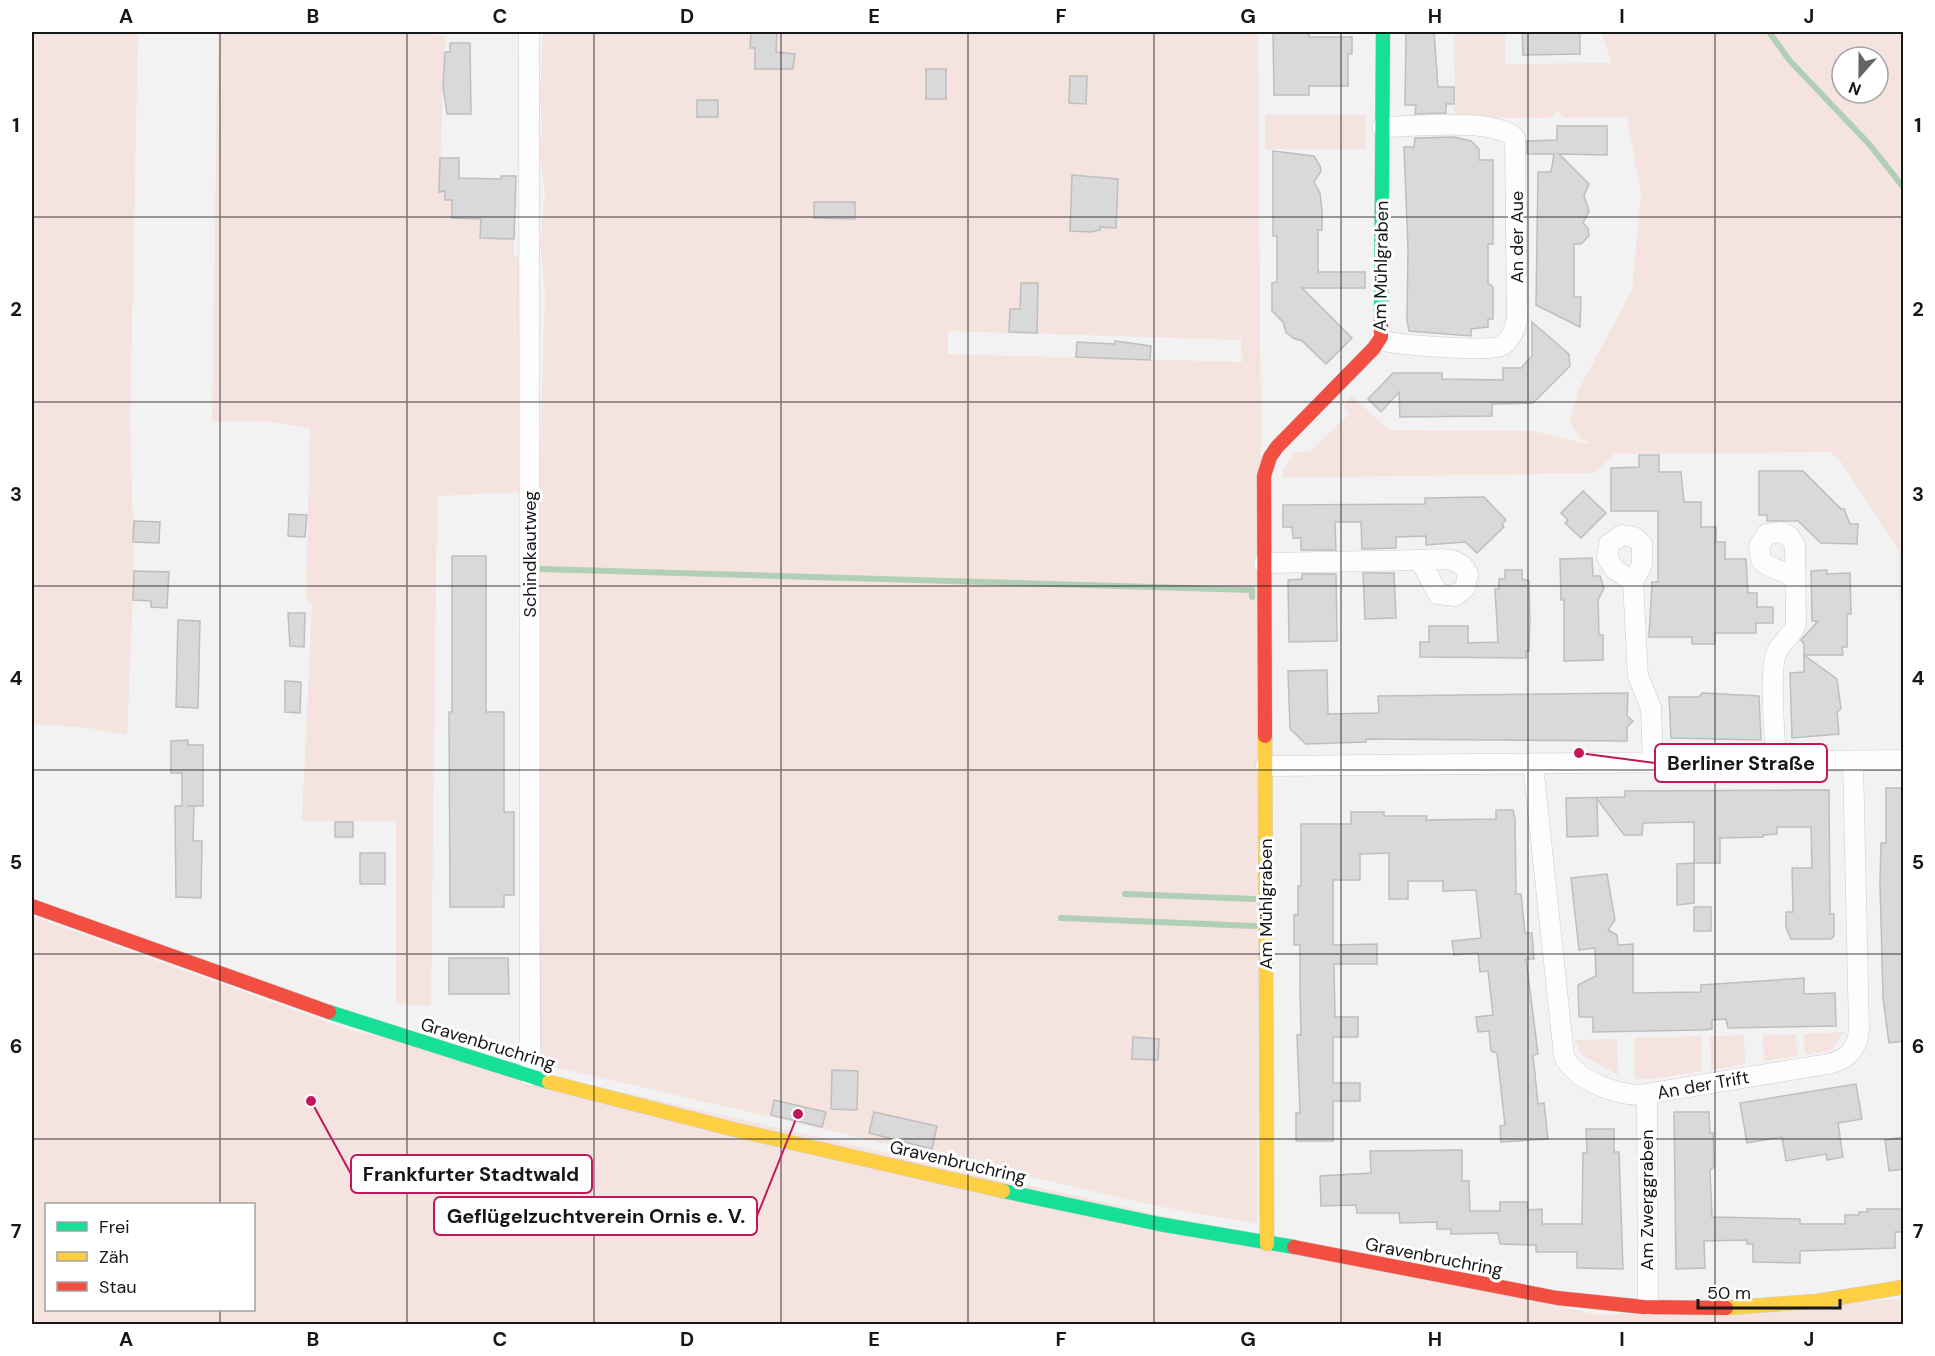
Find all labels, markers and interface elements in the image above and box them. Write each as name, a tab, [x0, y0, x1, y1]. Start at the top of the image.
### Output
text: A	[119, 3, 133, 29]
text: B	[307, 3, 319, 29]
text: C	[493, 3, 507, 29]
text: D	[680, 3, 694, 29]
text: E	[868, 3, 880, 29]
text: F	[1055, 3, 1067, 29]
text: G	[1240, 3, 1256, 29]
text: H	[1428, 3, 1442, 29]
text: I	[1619, 3, 1625, 29]
text: J	[1804, 3, 1814, 29]
north arrow	[1830, 45, 1890, 105]
text: N	[1846, 77, 1864, 100]
text: 1	[12, 112, 20, 138]
text: 1	[1914, 112, 1922, 138]
street label: An der Aue	[1505, 191, 1529, 283]
street label: Am Mühlgraben	[1368, 200, 1394, 332]
text: 2	[10, 296, 22, 322]
text: 2	[1912, 296, 1924, 322]
text: 3	[10, 481, 22, 507]
text: 3	[1912, 481, 1924, 507]
street label: Schindkautweg	[518, 491, 542, 617]
text: 4	[10, 665, 23, 691]
text: 4	[1912, 665, 1925, 691]
callout: Berliner Straße	[1655, 744, 1827, 782]
text: Berliner Straße	[1667, 750, 1815, 776]
street label: Am Mühlgraben	[1254, 839, 1278, 969]
text: 5	[10, 849, 22, 875]
text: 5	[1912, 849, 1924, 875]
street label: Gravenbruchring	[418, 1012, 558, 1076]
text: 6	[10, 1033, 22, 1059]
text: 6	[1912, 1033, 1924, 1059]
street label: An der Trift	[1655, 1065, 1751, 1105]
street label: Am Zwerggraben	[1635, 1130, 1659, 1270]
street label: Gravenbruchring	[887, 1135, 1029, 1189]
callout: Frankfurter Stadtwald	[351, 1155, 592, 1193]
text: Frankfurter Stadtwald	[363, 1161, 579, 1187]
callout: Geflügelzuchtverein Ornis e. V.	[434, 1197, 757, 1235]
legend	[45, 1203, 255, 1311]
text: Geflügelzuchtverein Ornis e. V.	[447, 1203, 745, 1229]
text: Frei	[99, 1215, 130, 1239]
text: 7	[11, 1218, 22, 1244]
text: 7	[1913, 1218, 1924, 1244]
street label: Gravenbruchring	[1363, 1232, 1505, 1282]
text: Zäh	[99, 1245, 129, 1269]
scale bar	[1698, 1272, 1840, 1310]
text: Stau	[99, 1275, 137, 1299]
text: 50 m	[1707, 1281, 1751, 1305]
text: A	[119, 1326, 133, 1352]
text: B	[307, 1326, 319, 1352]
text: C	[493, 1326, 507, 1352]
text: D	[680, 1326, 694, 1352]
text: E	[868, 1326, 880, 1352]
text: F	[1055, 1326, 1067, 1352]
text: G	[1240, 1326, 1256, 1352]
text: H	[1428, 1326, 1442, 1352]
text: I	[1619, 1326, 1625, 1352]
text: J	[1804, 1326, 1814, 1352]

